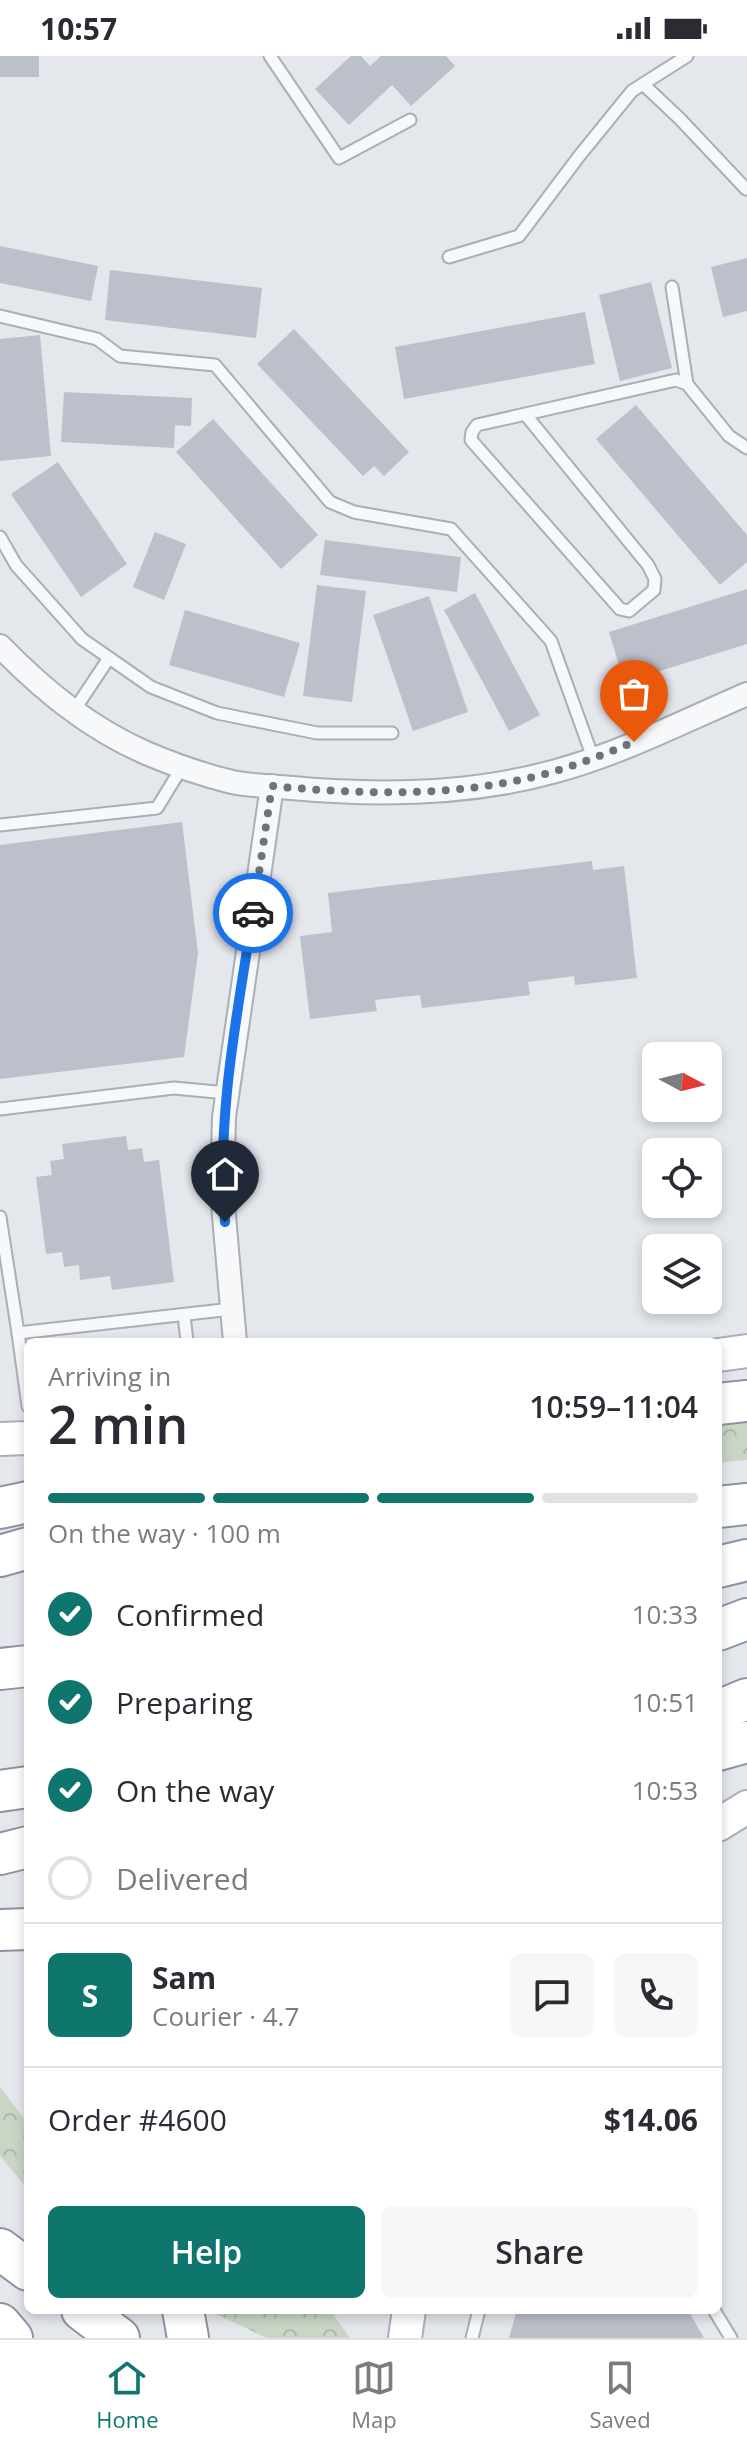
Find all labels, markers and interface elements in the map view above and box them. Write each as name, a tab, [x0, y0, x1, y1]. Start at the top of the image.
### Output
text: 10:57	[40, 8, 117, 49]
pin	[600, 660, 668, 742]
icon: bag	[612, 672, 656, 716]
courier	[213, 873, 293, 953]
icon: car	[231, 891, 275, 935]
north arrow	[642, 1042, 722, 1122]
map controls	[642, 1042, 722, 1314]
button: locate	[642, 1138, 722, 1218]
pin	[191, 1140, 259, 1222]
icon: home	[203, 1152, 247, 1196]
button: layers	[642, 1234, 722, 1314]
text: Arriving in	[48, 1358, 171, 1394]
text: 10:59–11:04	[529, 1386, 698, 1427]
text: 2 min	[48, 1388, 188, 1459]
text: On the way · 100 m	[48, 1515, 281, 1551]
icon: check	[48, 1592, 92, 1636]
text: Confirmed	[116, 1594, 264, 1635]
text: 10:33	[632, 1596, 698, 1632]
icon: check	[48, 1680, 92, 1724]
text: Preparing	[116, 1682, 253, 1723]
text: 10:51	[632, 1684, 698, 1720]
icon: check	[48, 1768, 92, 1812]
text: On the way	[116, 1770, 274, 1811]
text: 10:53	[632, 1772, 698, 1808]
text: Delivered	[116, 1858, 249, 1899]
button: chat	[510, 1953, 594, 2037]
button: phone	[614, 1953, 698, 2037]
text: Sam	[152, 1957, 216, 1998]
text: S	[82, 1975, 98, 2016]
text: Courier · 4.7	[152, 1998, 299, 2034]
text: Order #4600	[48, 2099, 227, 2140]
text: $14.06	[604, 2099, 698, 2140]
button: Help	[48, 2206, 365, 2298]
button: Share	[381, 2206, 698, 2298]
tab: Home	[96, 2356, 159, 2434]
tab: Map	[351, 2356, 397, 2434]
tab: Saved	[590, 2356, 651, 2434]

